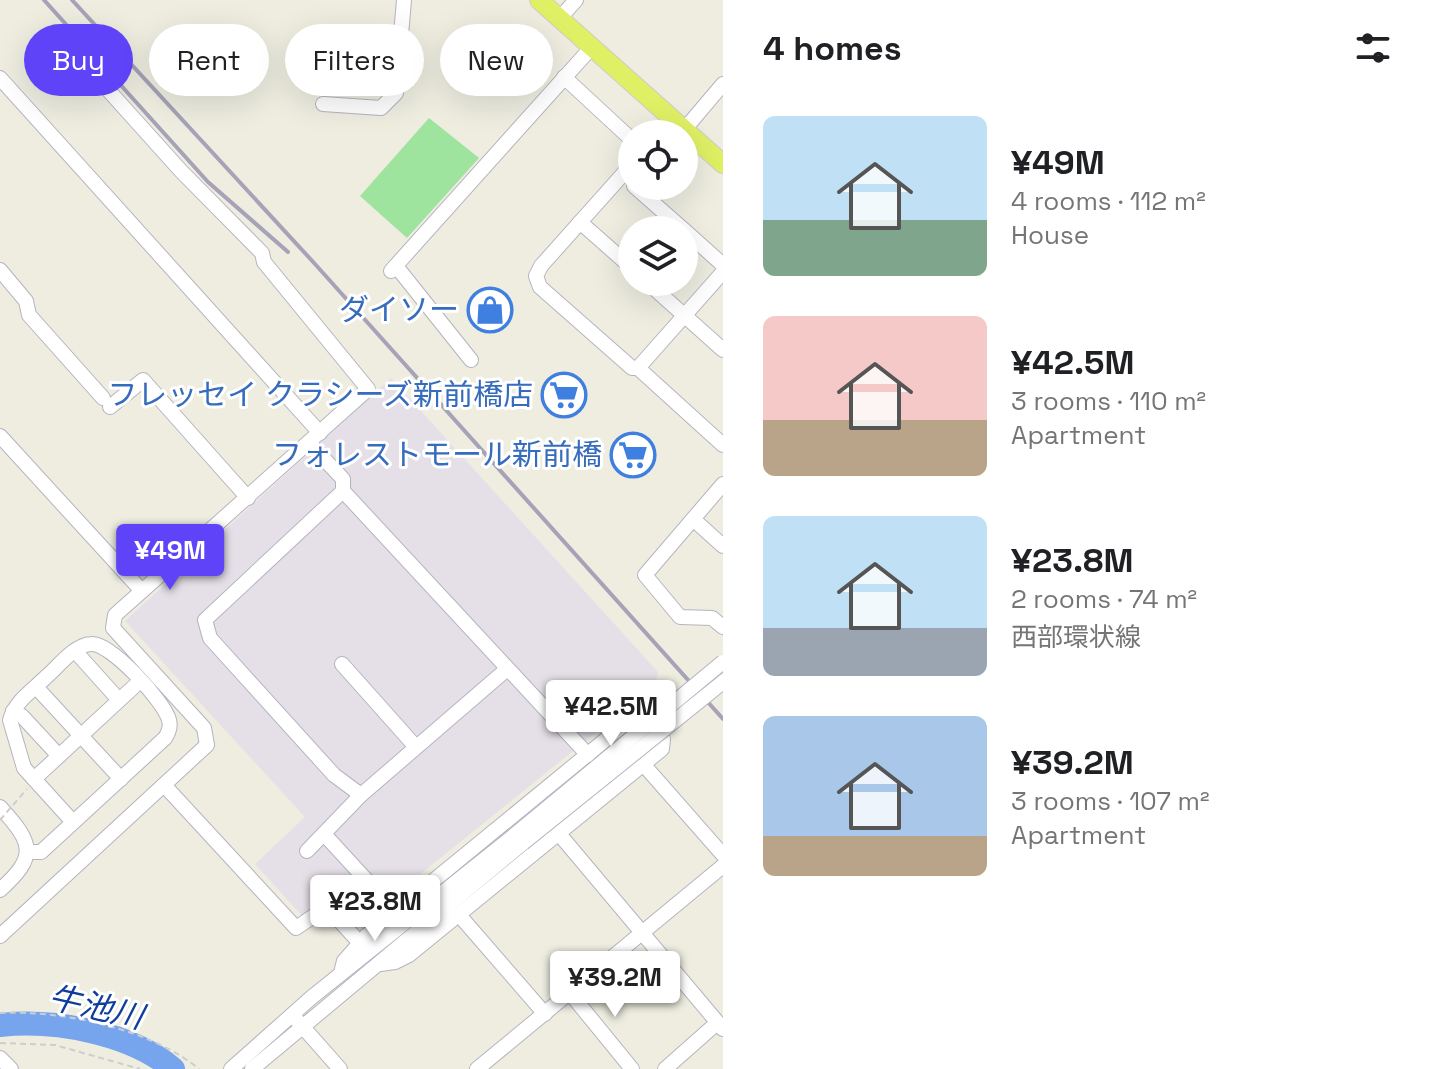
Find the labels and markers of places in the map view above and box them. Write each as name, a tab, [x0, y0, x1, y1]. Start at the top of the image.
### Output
shop icon: ダイソー	[466, 286, 514, 334]
place label: ダイソー	[339, 290, 459, 329]
supermarket icon: フレッセイ クラシーズ新前橋店	[540, 371, 588, 419]
place label: フレッセイ クラシーズ新前橋店	[107, 375, 533, 414]
supermarket icon: フォレストモール新前橋	[609, 431, 657, 479]
place label: フォレストモール新前橋	[272, 435, 602, 474]
pin: ¥49M	[123, 524, 217, 592]
pin: ¥42.5M	[546, 680, 676, 748]
pin: ¥23.8M	[310, 875, 440, 943]
pin: ¥39.2M	[550, 951, 680, 1019]

